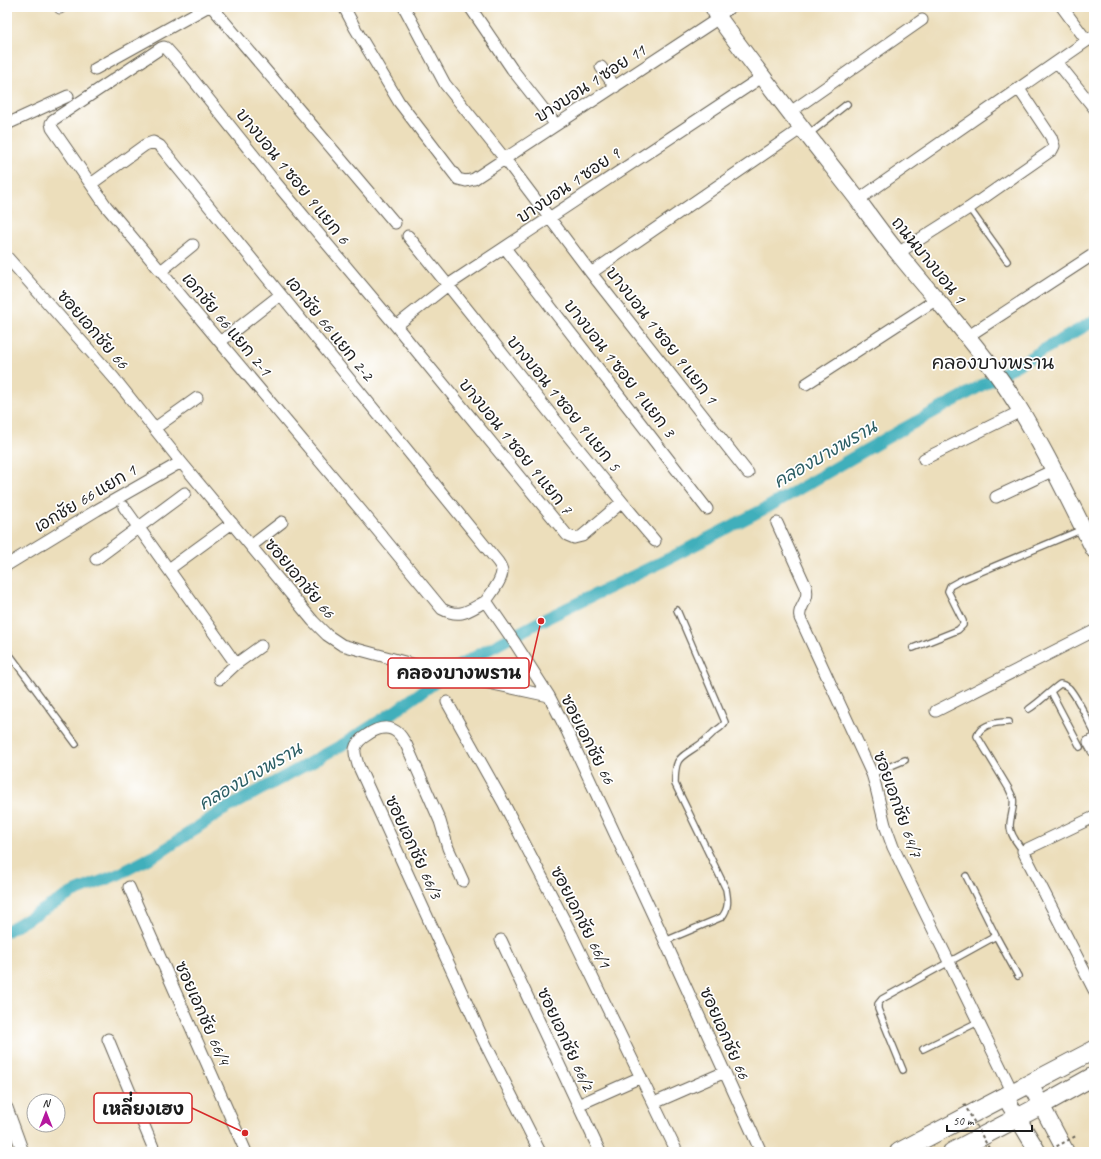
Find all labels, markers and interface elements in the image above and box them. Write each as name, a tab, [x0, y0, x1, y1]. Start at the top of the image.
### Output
street label: บางบอน 1 ซอย 11	[531, 39, 651, 127]
street label: บางบอน 1 ซอย 9 แยก 6	[231, 104, 355, 250]
street label: บางบอน 1 ซอย 9	[513, 142, 625, 228]
street label: ถนนบางบอน 1	[887, 212, 971, 309]
street label: บางบอน 1 ซอย 9 แยก 1	[601, 262, 723, 409]
street label: เอกชัย 66 แยก 2-1	[177, 268, 277, 381]
street label: เอกชัย 66 แยก 2-2	[281, 272, 379, 386]
street label: ซอยเอกชัย 66	[53, 285, 134, 374]
street label: บางบอน 1 ซอย 9 แยก 3	[559, 295, 681, 442]
street label: บางบอน 1 ซอย 9 แยก 5	[502, 331, 626, 477]
district label: คลองบางพราน	[932, 351, 1054, 375]
street label: บางบอน 1 ซอย 9 แยก 7	[454, 374, 578, 520]
water label: คลองบางพราน	[769, 415, 881, 492]
street label: เอกชัย 66 แยก 1	[31, 459, 141, 537]
street label: ซอยเอกชัย 66	[260, 534, 340, 624]
callout: คลองบางพราน	[388, 658, 529, 688]
text: คลองบางพราน	[397, 662, 521, 684]
street label: ซอยเอกชัย 66	[556, 691, 620, 789]
water label: คลองบางพราน	[194, 737, 306, 814]
street label: ซอยเอกชัย 64/7	[869, 748, 927, 861]
street label: ซอยเอกชัย 66/3	[380, 792, 447, 903]
street label: ซอยเอกชัย 66/1	[546, 863, 616, 973]
street label: ซอยเอกชัย 66/4	[170, 958, 236, 1070]
street label: ซอยเอกชัย 66/2	[532, 984, 599, 1095]
street label: ซอยเอกชัย 66	[695, 984, 755, 1084]
text: เหลี่ยงเฮง	[102, 1091, 184, 1120]
north arrow	[26, 1093, 66, 1133]
callout: เหลี่ยงเฮง	[94, 1093, 192, 1123]
text: N	[43, 1096, 52, 1110]
scale bar	[947, 1107, 1032, 1133]
text: 50 m	[953, 1113, 975, 1129]

